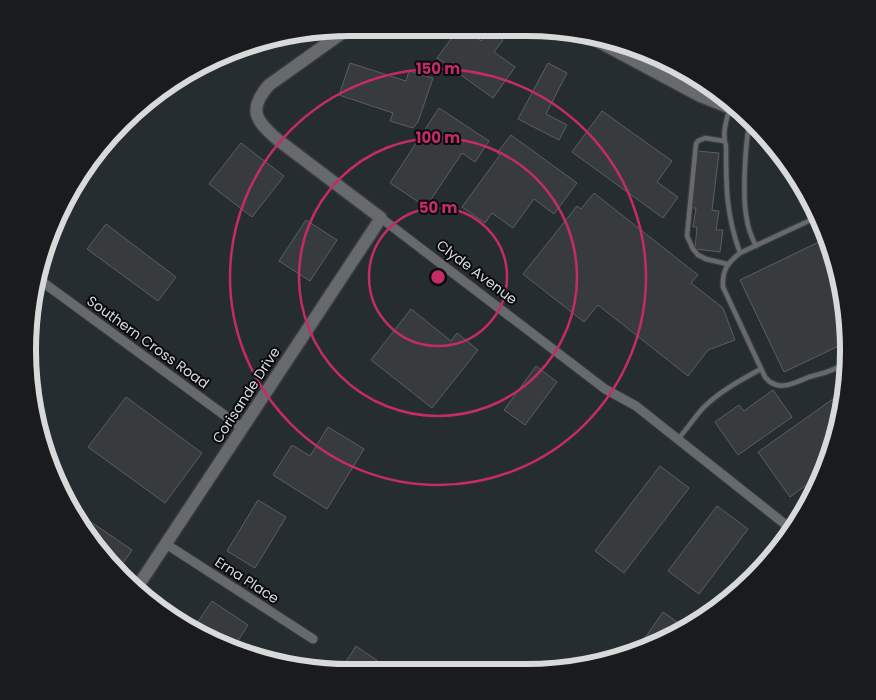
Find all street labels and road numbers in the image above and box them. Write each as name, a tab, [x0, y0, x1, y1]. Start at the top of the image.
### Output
street label: Clyde Avenue	[432, 235, 522, 309]
street label: Southern Cross Road	[83, 291, 213, 393]
street label: Corisande Drive	[207, 343, 285, 447]
street label: Erna Place	[211, 552, 283, 608]

